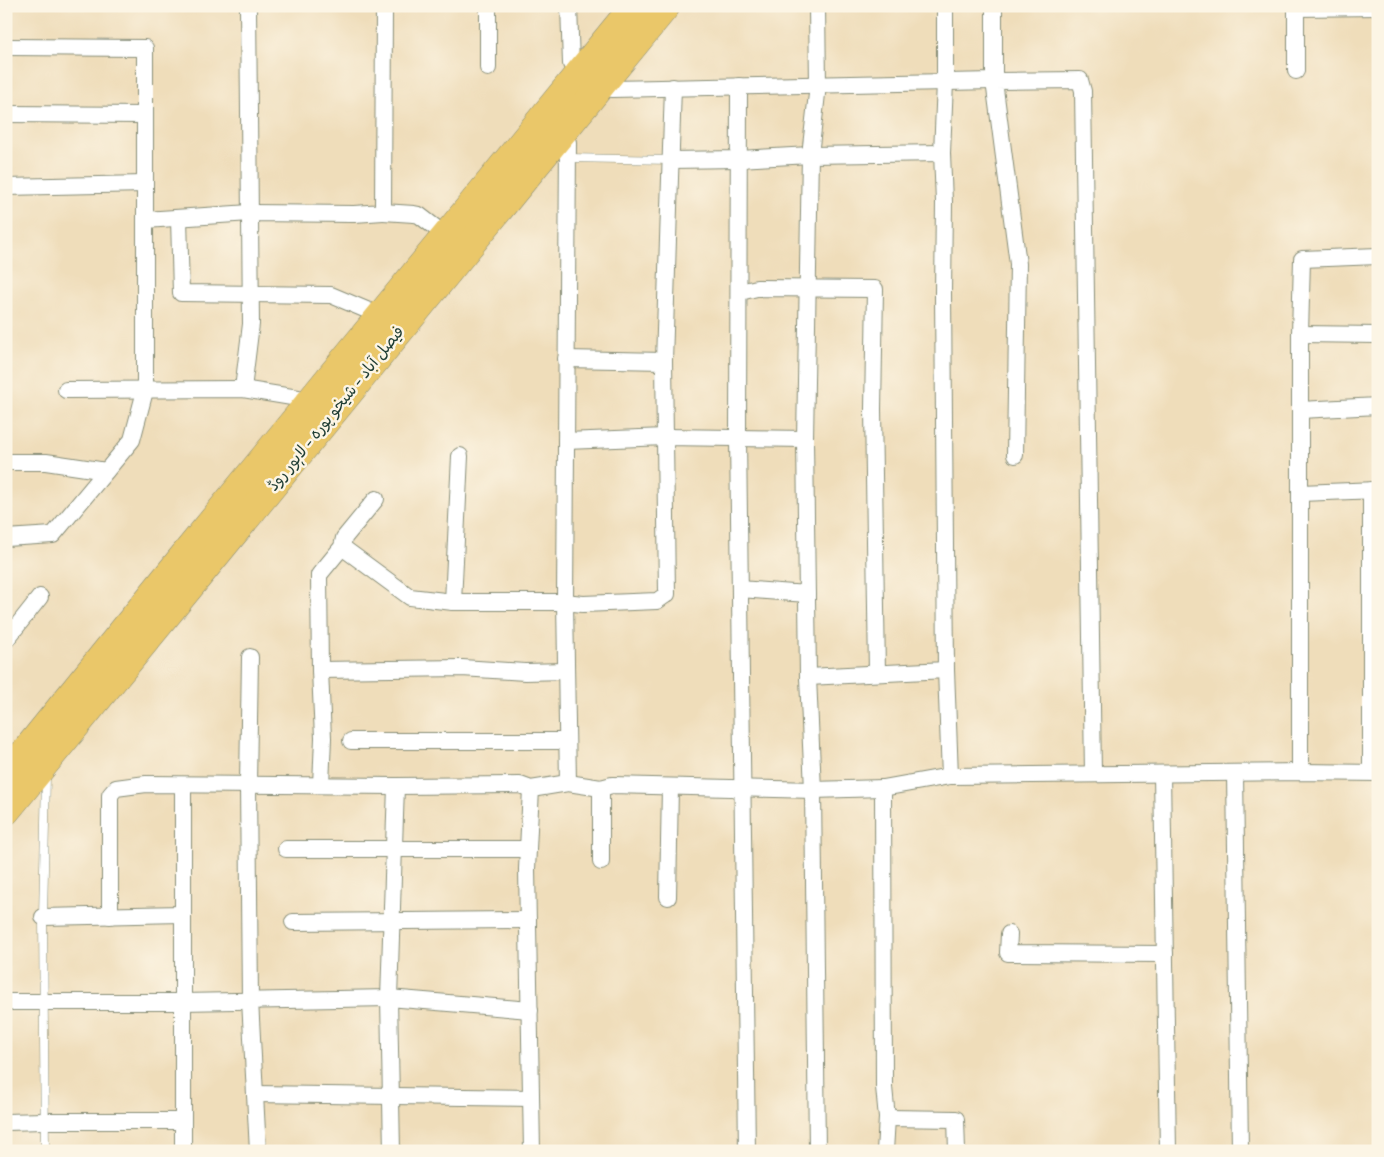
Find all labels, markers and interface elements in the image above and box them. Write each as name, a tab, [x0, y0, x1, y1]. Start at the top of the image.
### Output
street label: فیصل آباد - شیخو پورہ - لاہور روڈ	[261, 321, 410, 496]

